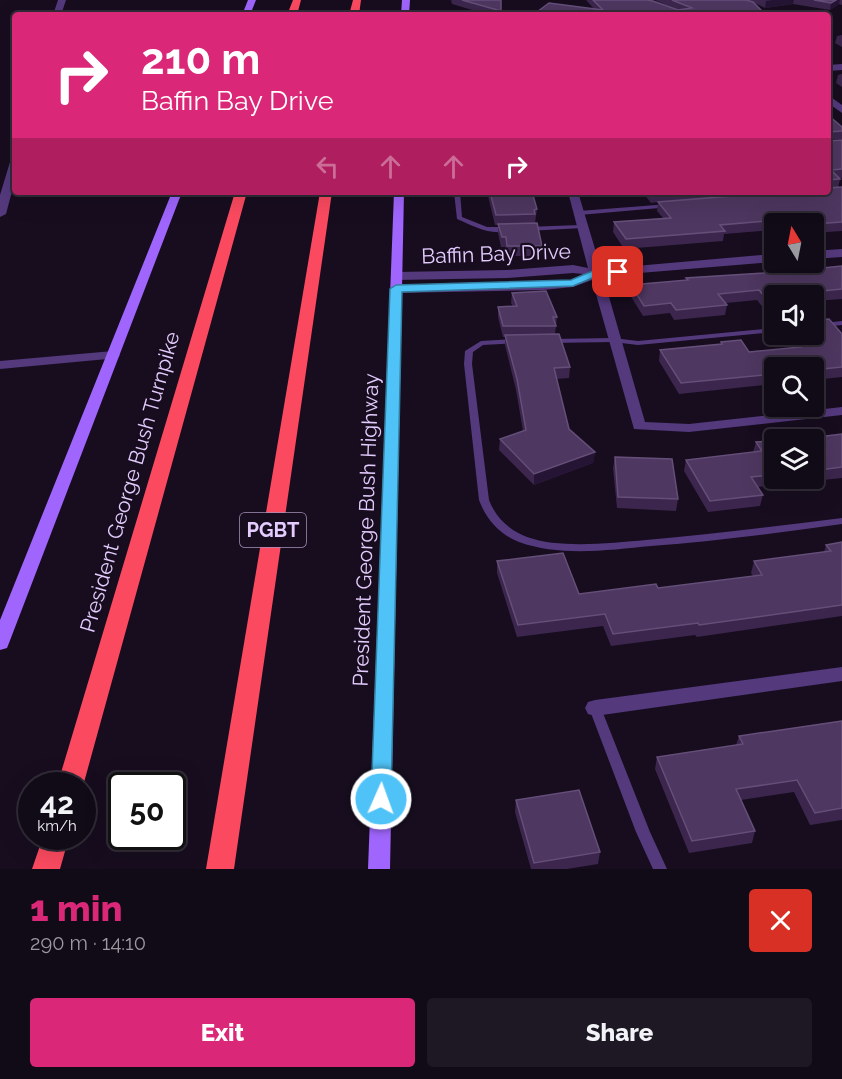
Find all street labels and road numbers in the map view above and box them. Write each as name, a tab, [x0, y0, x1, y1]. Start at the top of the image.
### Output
street label: Baffin Bay Drive	[421, 238, 571, 269]
street label: President George Bush Turnpike	[75, 329, 185, 635]
street label: President George Bush Highway	[348, 373, 383, 687]
road number: PGBT	[240, 513, 306, 547]

